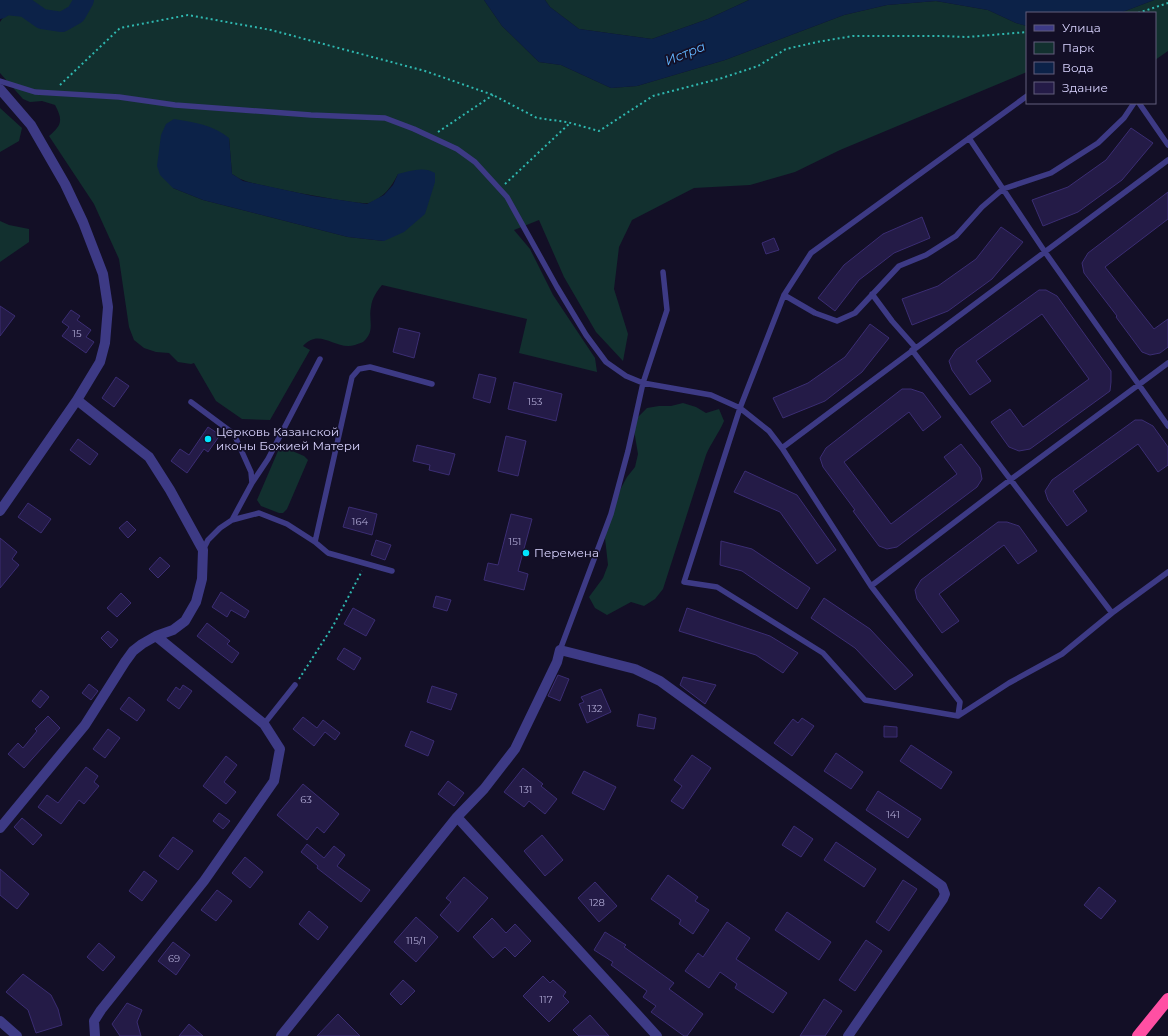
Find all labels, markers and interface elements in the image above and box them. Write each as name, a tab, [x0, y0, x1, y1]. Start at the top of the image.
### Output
legend	[1026, 12, 1156, 104]
text: Улица	[1062, 20, 1101, 35]
water label: Истра	[662, 38, 708, 68]
text: Парк	[1062, 40, 1094, 55]
text: Вода	[1062, 60, 1093, 75]
text: Здание	[1062, 80, 1108, 95]
house number: 15	[72, 327, 82, 340]
house number: 153	[528, 395, 543, 408]
place label: Церковь Казанской иконы Божией Матери	[216, 424, 360, 453]
marker: Церковь Казанской иконы Божией Матери	[203, 434, 213, 444]
house number: 164	[352, 515, 369, 528]
house number: 151	[509, 535, 521, 548]
place label: Перемена	[534, 545, 599, 560]
marker: Перемена	[521, 548, 531, 558]
house number: 132	[588, 702, 603, 715]
house number: 131	[520, 783, 532, 796]
house number: 63	[300, 793, 312, 806]
house number: 141	[886, 808, 900, 821]
house number: 128	[589, 896, 605, 909]
house number: 115/1	[406, 934, 426, 947]
house number: 69	[168, 952, 180, 965]
house number: 117	[539, 993, 553, 1006]

